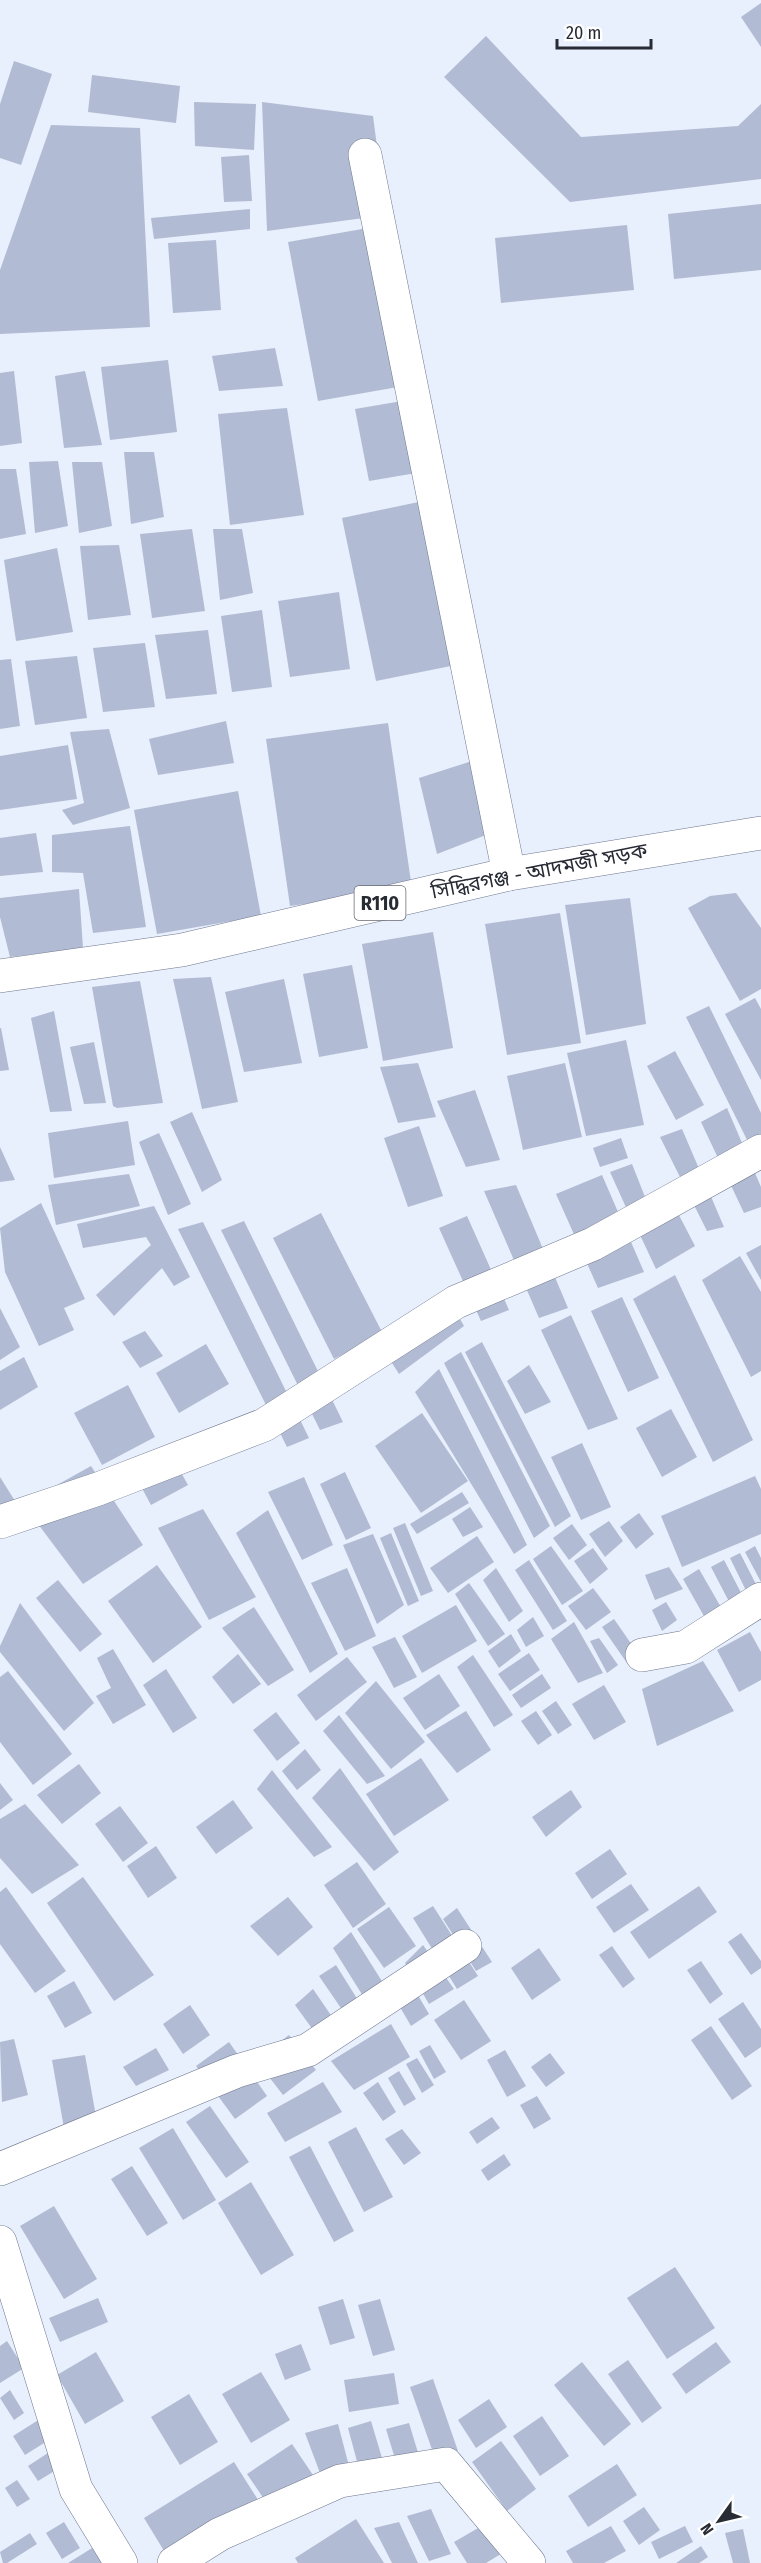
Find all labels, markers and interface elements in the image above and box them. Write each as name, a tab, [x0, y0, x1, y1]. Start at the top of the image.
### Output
scale bar	[557, 12, 652, 50]
text: 20 m	[566, 22, 601, 44]
street label: সিদ্ধিরগঞ্জ - আদমজী সড়ক	[428, 837, 650, 905]
road number: R110	[354, 886, 406, 920]
north arrow	[689, 2491, 749, 2551]
text: N	[696, 2520, 718, 2538]

